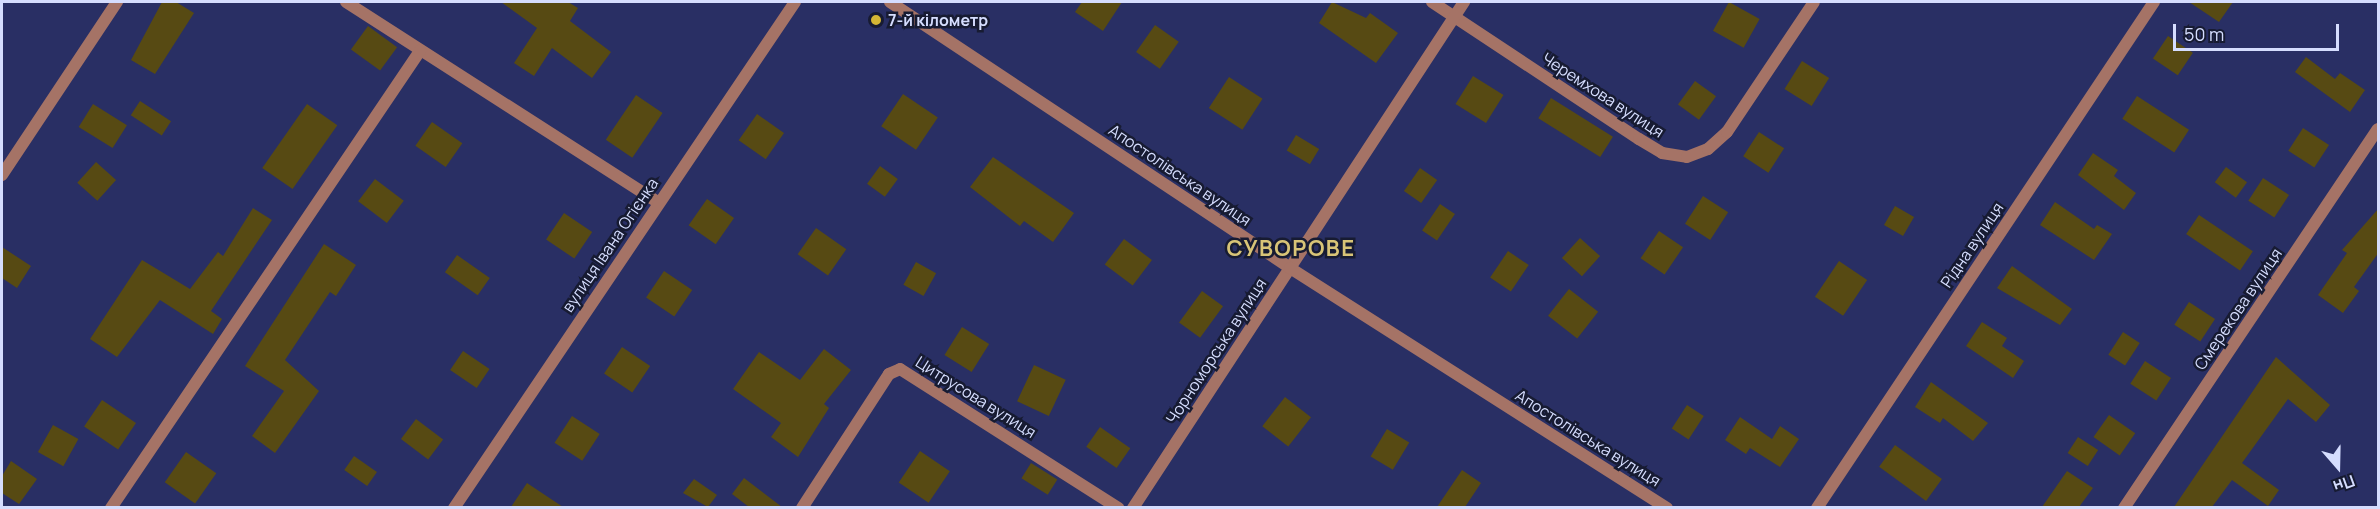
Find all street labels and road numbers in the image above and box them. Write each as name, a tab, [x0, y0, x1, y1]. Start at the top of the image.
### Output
street label: Черемхова вулиця	[1539, 48, 1667, 142]
street label: Апостолівська вулиця	[1105, 120, 1255, 230]
street label: вулиця Івана Огієнка	[558, 174, 662, 316]
street label: Рідна вулиця	[1937, 199, 2007, 291]
street label: Смерекова вулиця	[2190, 245, 2286, 373]
street label: Чорноморська вулиця	[1162, 275, 1270, 427]
street label: Цитрусова вулиця	[912, 352, 1040, 442]
street label: Апостолівська вулиця	[1512, 385, 1664, 491]

